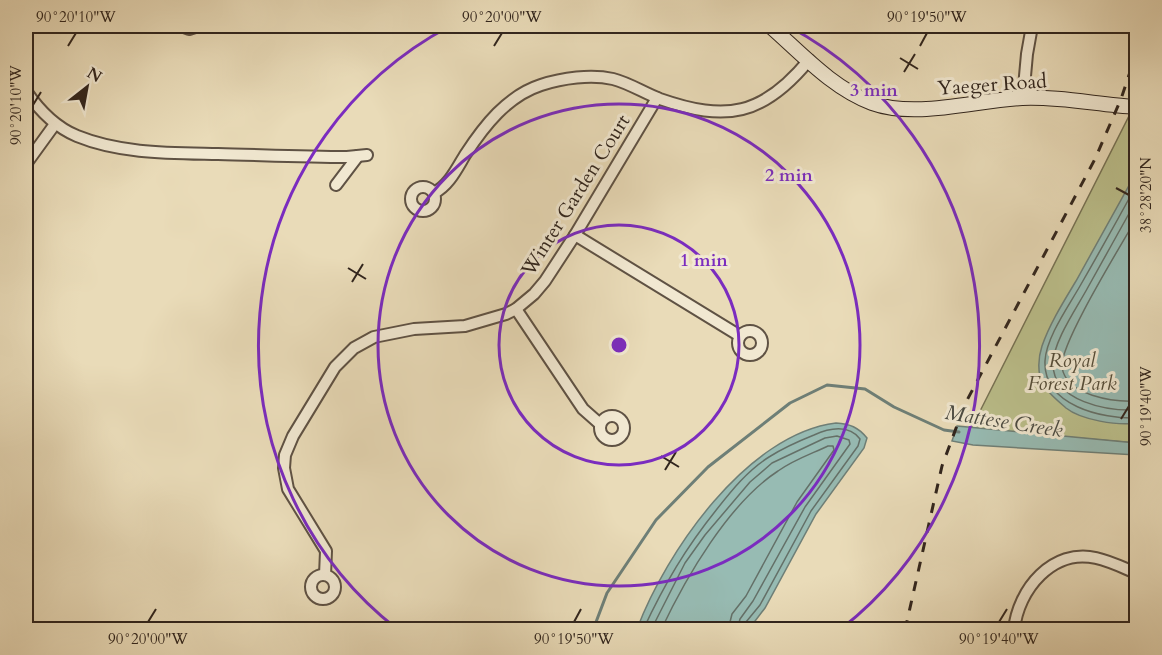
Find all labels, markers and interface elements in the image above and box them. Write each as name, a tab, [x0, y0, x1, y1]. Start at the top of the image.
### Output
text: 90°20'10"W	[36, 7, 116, 27]
text: 90°20'00"W	[462, 7, 542, 27]
text: 90°19'50"W	[887, 7, 967, 27]
north arrow	[57, 57, 117, 117]
text: N	[83, 62, 106, 88]
text: 90°20'10"W	[6, 65, 26, 145]
street label: Yaeger Road	[936, 67, 1048, 102]
text: 3 min	[850, 78, 898, 103]
street label: Winter Garden Court	[514, 109, 637, 282]
text: 38°28'20"N	[1136, 157, 1156, 233]
text: 2 min	[765, 163, 813, 188]
text: 1 min	[680, 248, 728, 273]
centre of rings	[609, 335, 629, 355]
park label: Royal Forest Park	[1027, 347, 1117, 397]
text: 90°19'40"W	[1136, 366, 1156, 446]
water label: Mattese Creek	[943, 398, 1065, 445]
text: 90°20'00"W	[108, 629, 188, 649]
text: 90°19'50"W	[534, 629, 614, 649]
text: 90°19'40"W	[959, 629, 1039, 649]

